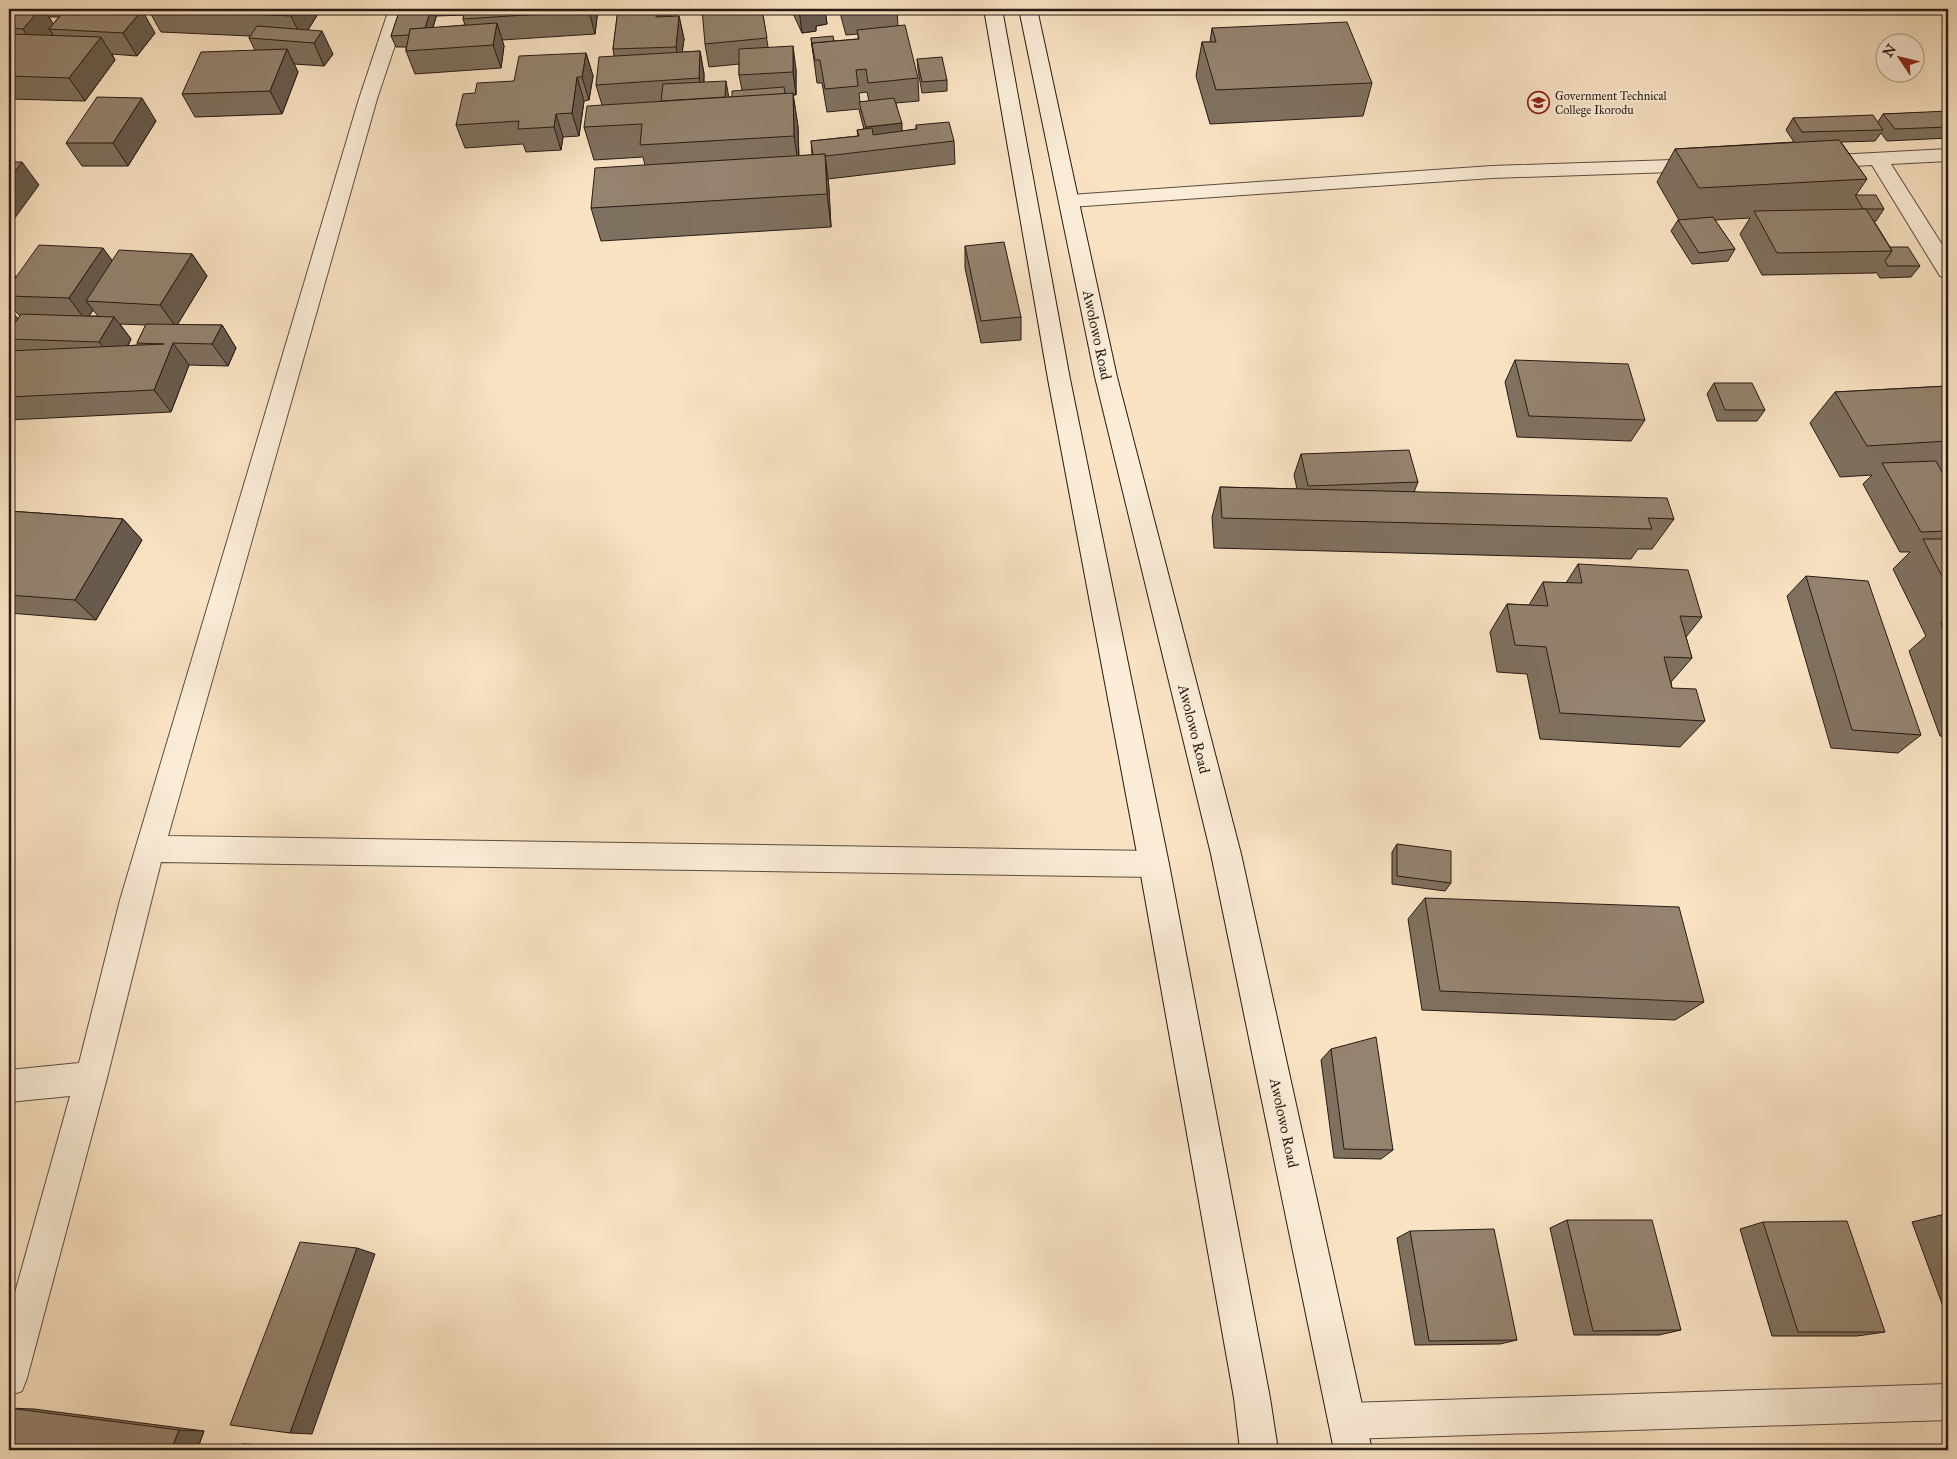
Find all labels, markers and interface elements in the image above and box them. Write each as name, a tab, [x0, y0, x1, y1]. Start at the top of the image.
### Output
north arrow	[1874, 32, 1924, 82]
text: N	[1879, 41, 1900, 61]
place label: Government Technical College Ikorodu	[1555, 89, 1668, 118]
school or university icon: Government Technical College Ikorodu	[1527, 91, 1551, 115]
street label: Awolowo Road	[1079, 288, 1115, 382]
street label: Awolowo Road	[1174, 682, 1214, 776]
street label: Awolowo Road	[1266, 1076, 1302, 1170]

